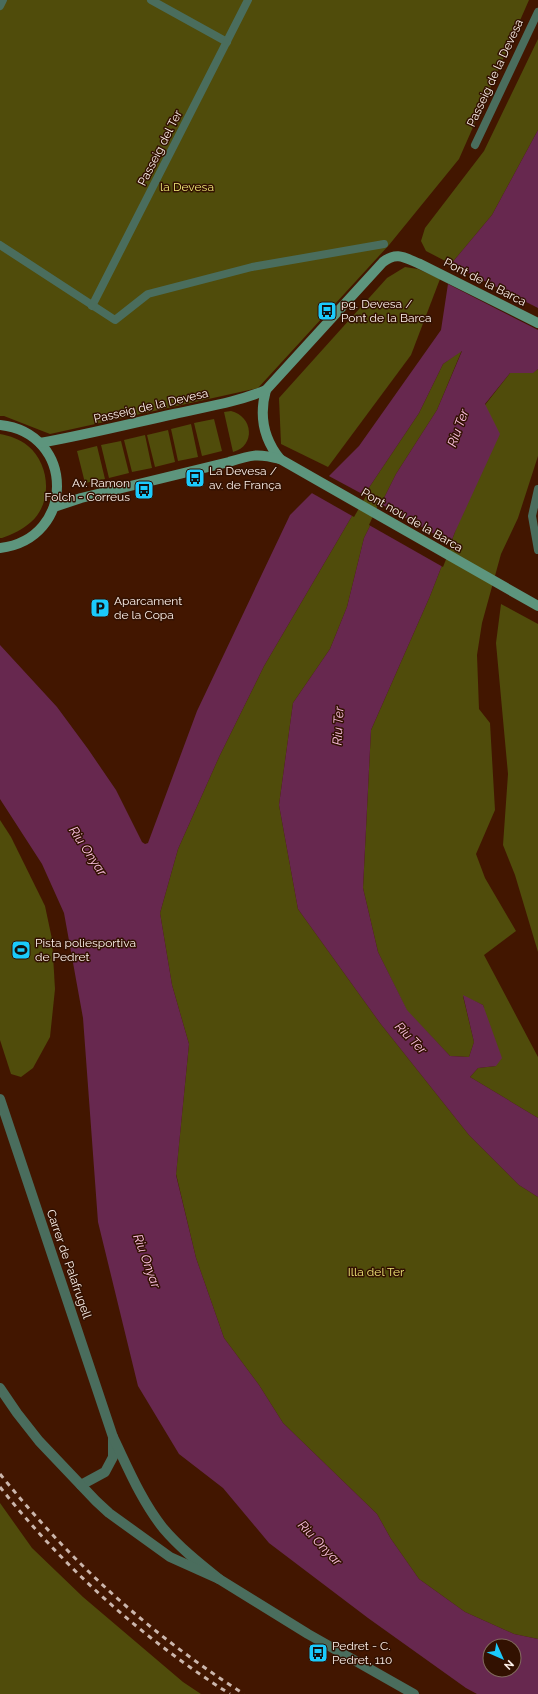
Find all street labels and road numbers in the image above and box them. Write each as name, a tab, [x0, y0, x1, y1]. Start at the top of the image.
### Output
street label: Passeig de la Devesa	[464, 17, 526, 129]
street label: Passeig del Ter	[135, 107, 185, 188]
street label: Pont de la Barca	[441, 255, 529, 309]
street label: Passeig de la Devesa	[92, 386, 210, 426]
street label: Pont nou de la Barca	[359, 485, 465, 555]
street label: Carrer de Palafrugell	[44, 1208, 95, 1321]

